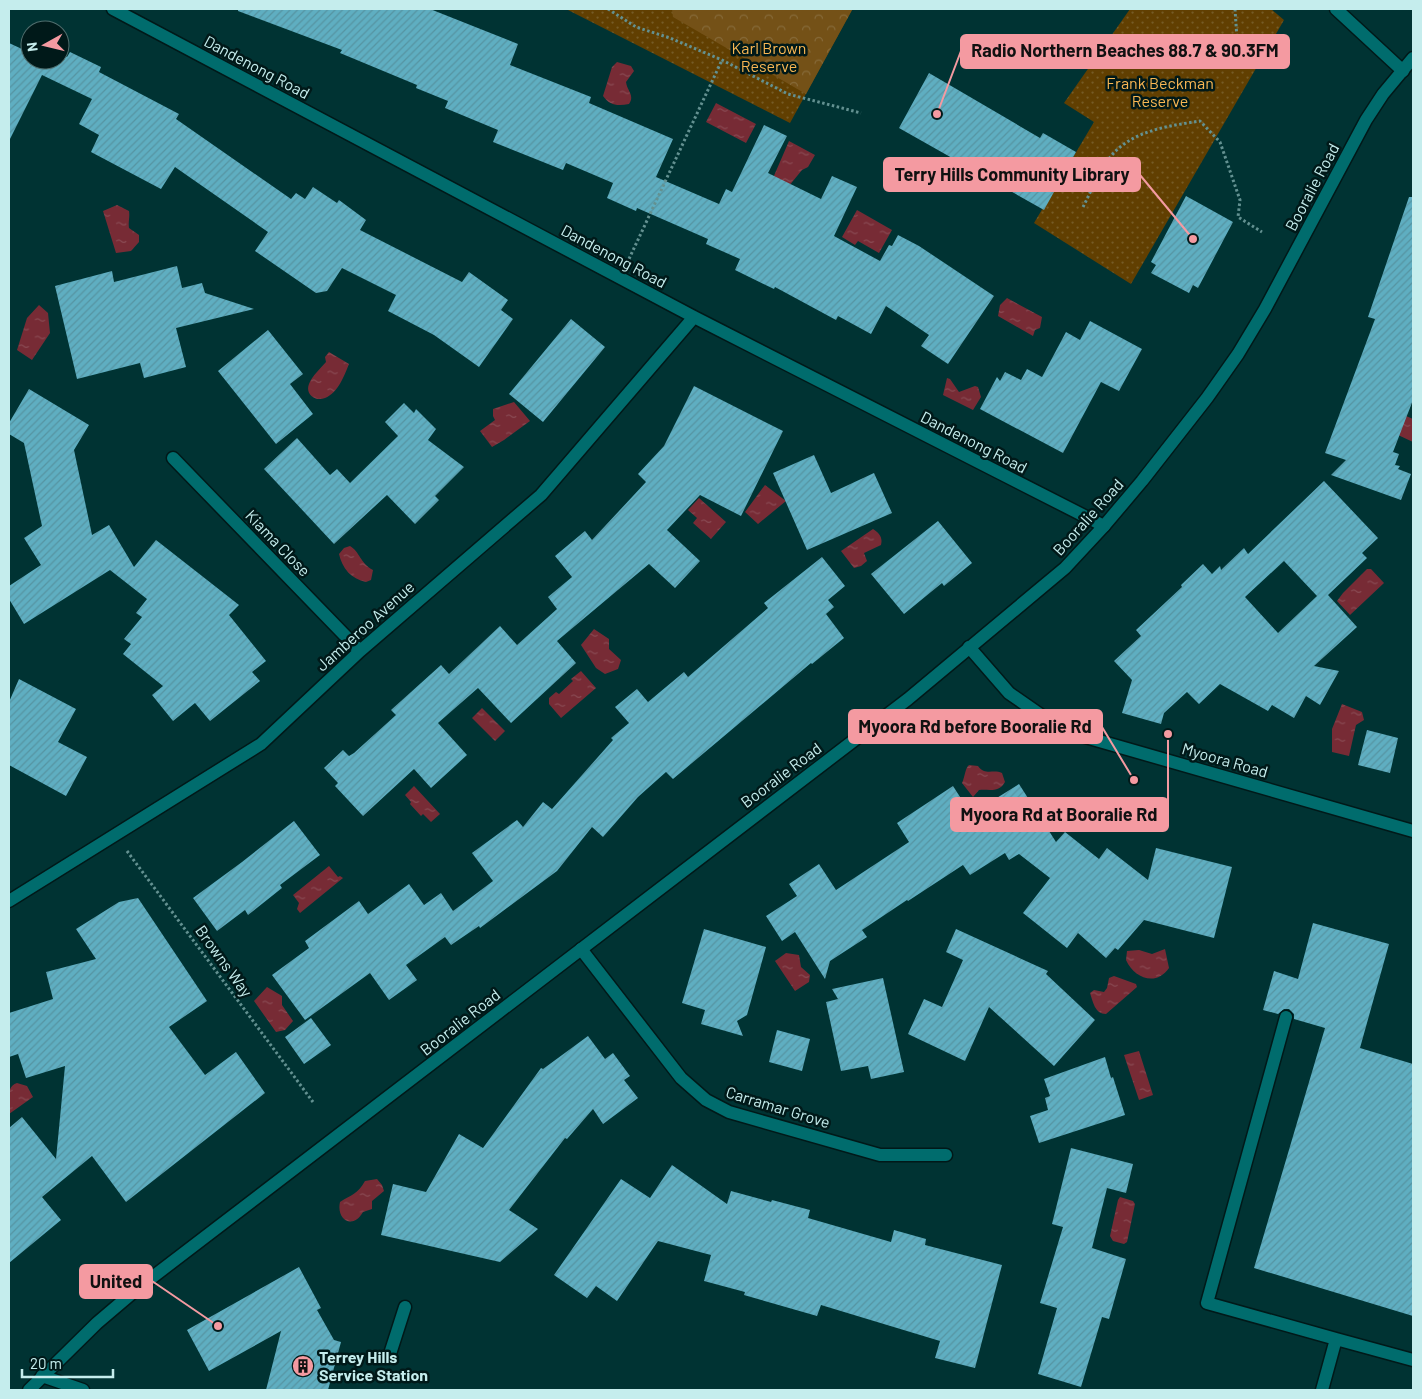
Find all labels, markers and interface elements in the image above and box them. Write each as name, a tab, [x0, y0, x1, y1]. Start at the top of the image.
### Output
north arrow	[20, 20, 70, 70]
street label: Dandenong Road	[201, 31, 313, 102]
callout: Radio Northern Beaches 88.7 & 90.3FM	[961, 35, 1289, 68]
park label: Karl Brown Reserve	[732, 38, 807, 75]
text: Radio Northern Beaches 88.7 & 90.3FM	[971, 39, 1279, 61]
text: N	[23, 41, 41, 53]
park label: Frank Beckman Reserve	[1106, 73, 1214, 110]
street label: Booralie Road	[1281, 140, 1343, 234]
callout: Terry Hills Community Library	[884, 158, 1140, 191]
text: Terry Hills Community Library	[894, 163, 1130, 185]
street label: Dandenong Road	[558, 220, 670, 291]
street label: Dandenong Road	[918, 407, 1031, 477]
street label: Booralie Road	[1048, 475, 1127, 559]
street label: Kiama Close	[242, 505, 315, 580]
street label: Jamberoo Avenue	[312, 577, 417, 675]
callout: Myoora Rd before Booralie Rd	[849, 710, 1102, 743]
text: Myoora Rd before Booralie Rd	[858, 715, 1092, 737]
street label: Booralie Road	[737, 738, 825, 811]
street label: Myoora Road	[1180, 738, 1270, 781]
callout: Myoora Rd at Booralie Rd	[951, 798, 1168, 831]
text: Myoora Rd at Booralie Rd	[961, 803, 1157, 825]
street label: Browns Way	[192, 921, 257, 1001]
street label: Booralie Road	[416, 984, 503, 1059]
street label: Carramar Grove	[724, 1082, 832, 1131]
callout: United	[80, 1265, 152, 1298]
text: United	[90, 1270, 142, 1292]
scale bar	[22, 1346, 114, 1378]
place label: Terrey Hills Service Station	[319, 1347, 428, 1384]
text: 20 m	[30, 1354, 62, 1372]
building icon: Terrey Hills Service Station	[291, 1354, 315, 1378]

